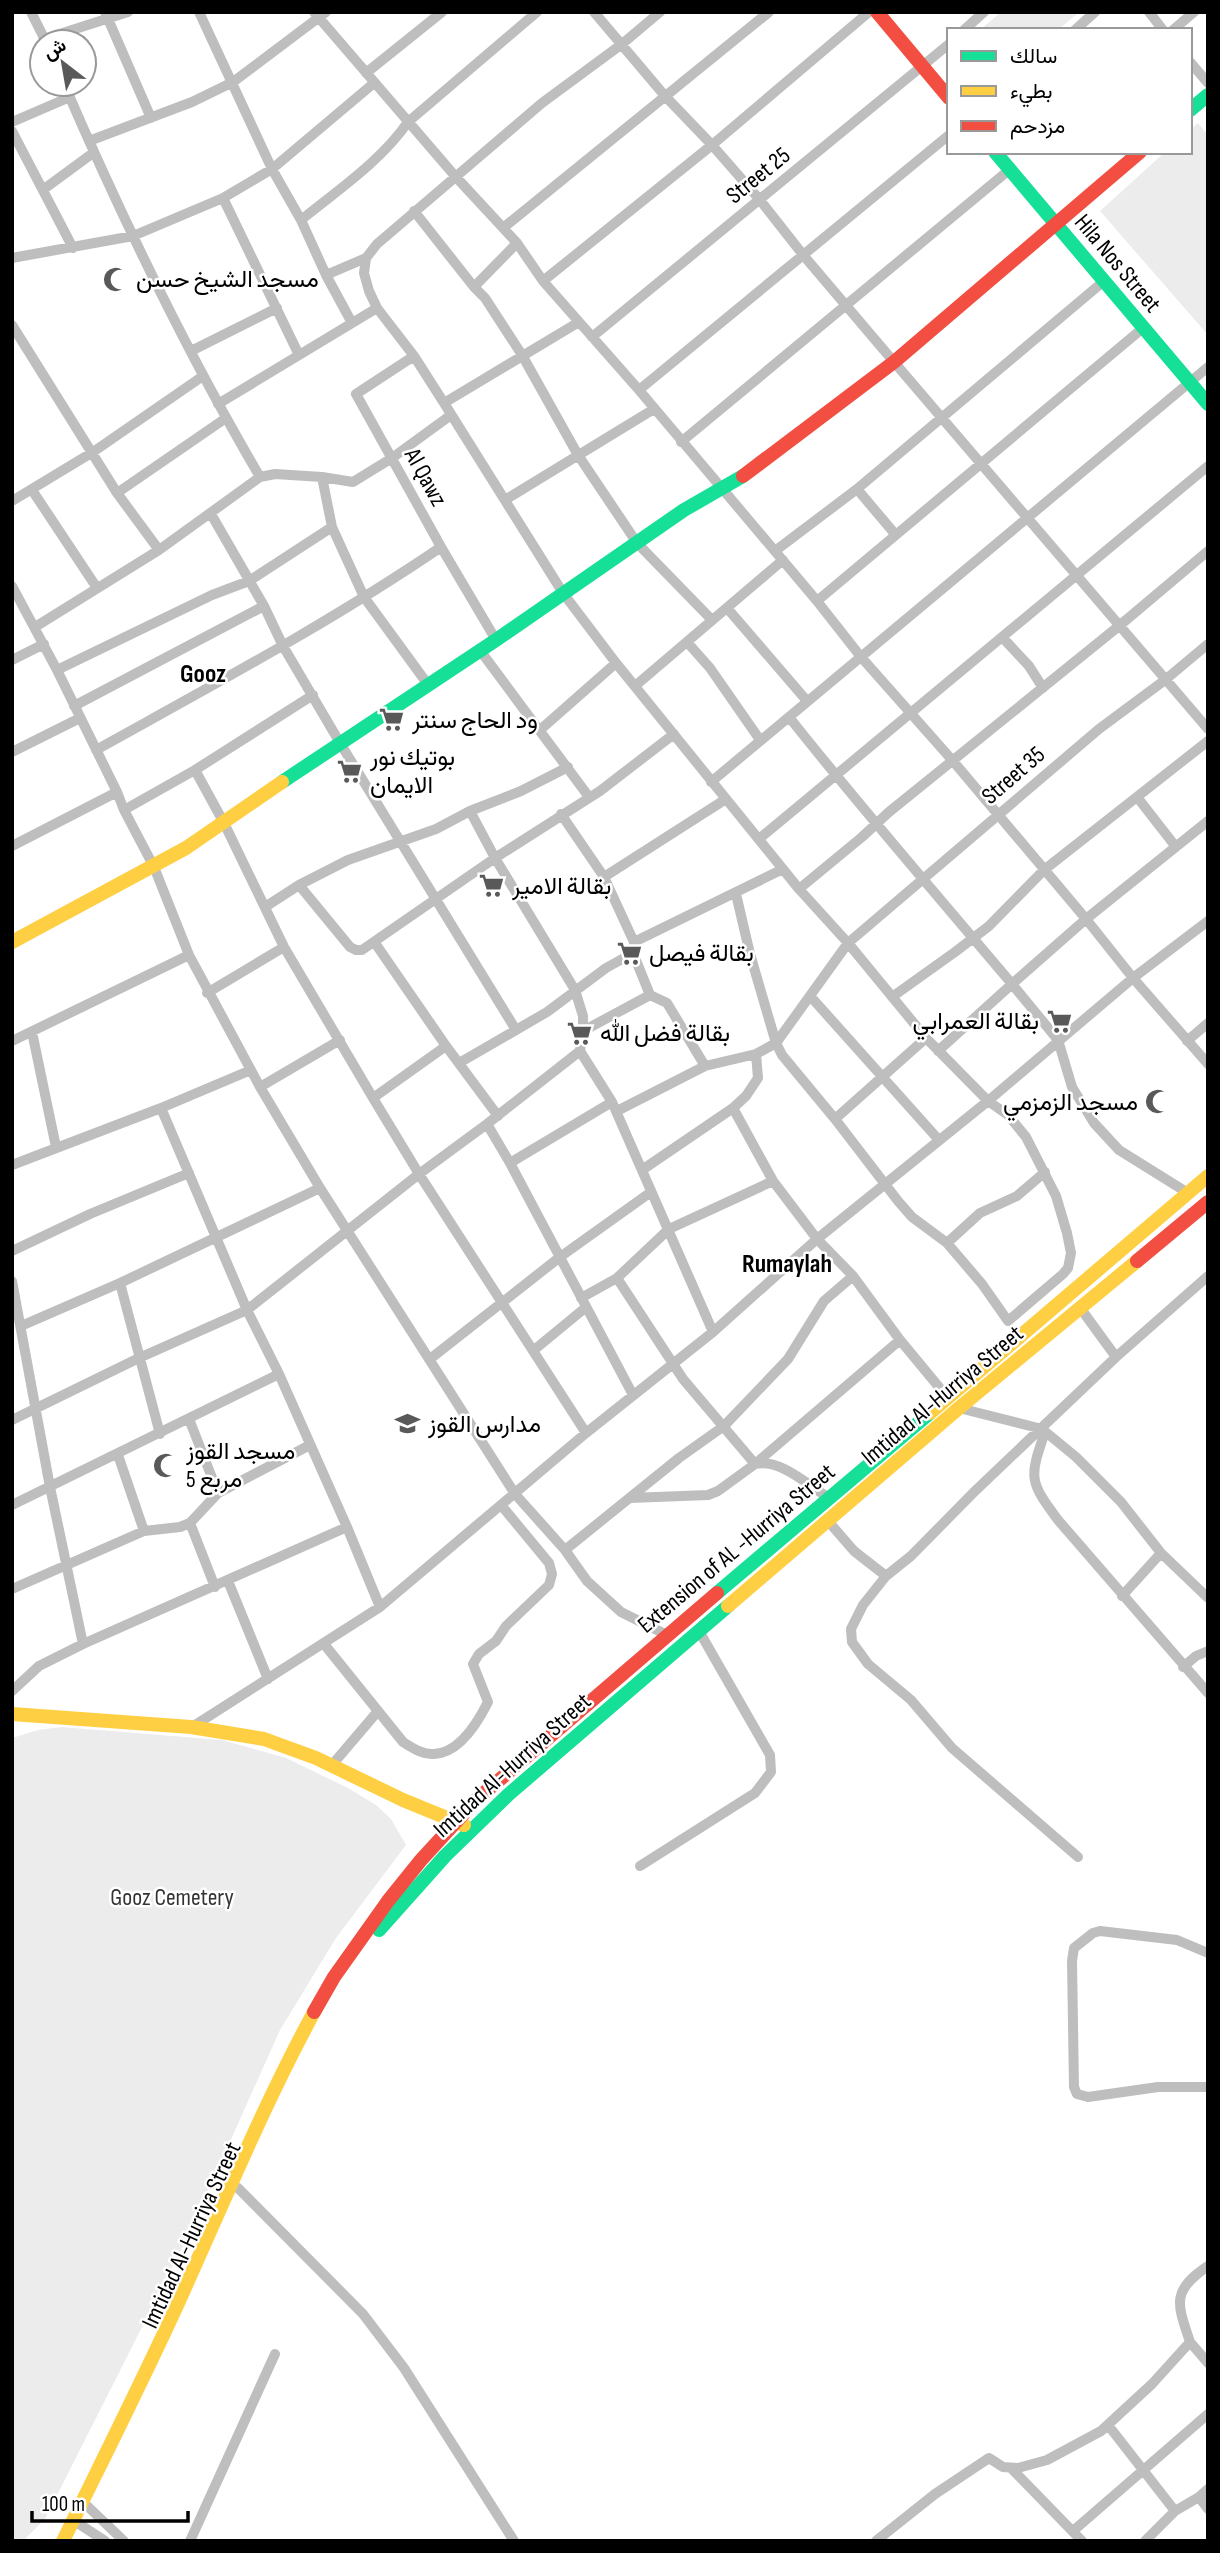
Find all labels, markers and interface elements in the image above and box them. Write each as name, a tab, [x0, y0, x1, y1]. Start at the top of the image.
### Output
north arrow	[28, 28, 98, 98]
legend	[947, 28, 1192, 154]
text: ش	[39, 34, 71, 65]
text: سالك	[1010, 44, 1057, 69]
text: بطيء	[1010, 79, 1053, 108]
text: مزدحم	[1010, 114, 1065, 140]
street label: Street 25	[720, 141, 796, 210]
street label: Hila Nos Street	[1068, 208, 1167, 318]
mosque icon: مسجد الشيخ حسن	[102, 265, 130, 293]
place label: مسجد الشيخ حسن	[136, 265, 319, 296]
street label: Al Qawz	[397, 442, 453, 512]
district label: Gooz	[180, 659, 226, 690]
supermarket icon: ود الحاج سنتر	[378, 706, 406, 734]
place label: ود الحاج سنتر	[411, 706, 538, 736]
street label: Street 35	[976, 740, 1051, 811]
place label: بوتيك نور الايمان	[369, 743, 455, 800]
supermarket icon: بوتيك نور الايمان	[336, 757, 364, 785]
supermarket icon: بقالة الامير	[478, 872, 506, 900]
place label: بقالة الامير	[511, 872, 611, 901]
supermarket icon: بقالة فيصل	[615, 939, 643, 967]
place label: بقالة فيصل	[649, 939, 754, 968]
place label: بقالة العمرابي	[912, 1007, 1039, 1040]
supermarket icon: بقالة العمرابي	[1045, 1007, 1073, 1035]
supermarket icon: بقالة فضل الله	[566, 1019, 594, 1047]
place label: بقالة فضل الله	[600, 1019, 730, 1048]
place label: مسجد الزمزمي	[1003, 1088, 1138, 1121]
mosque icon: مسجد الزمزمي	[1144, 1088, 1172, 1116]
district label: Rumaylah	[742, 1249, 832, 1280]
street label: Imtidad Al-Hurriya Street	[856, 1319, 1029, 1471]
school or university icon: مدارس القوز	[394, 1410, 422, 1438]
place label: مدارس القوز	[427, 1410, 541, 1439]
place label: مسجد القوز مربع 5	[185, 1437, 295, 1496]
mosque icon: مسجد القوز مربع 5	[152, 1451, 180, 1479]
street label: Extension of AL -Hurriya Street	[632, 1457, 841, 1639]
street label: Imtidad Al-Hurriya Street	[427, 1687, 597, 1844]
park label: Gooz Cemetery	[110, 1883, 234, 1912]
street label: Imtidad Al-Hurriya Street	[136, 2137, 247, 2333]
scale bar	[32, 2480, 187, 2524]
text: 100 m	[42, 2492, 85, 2517]

